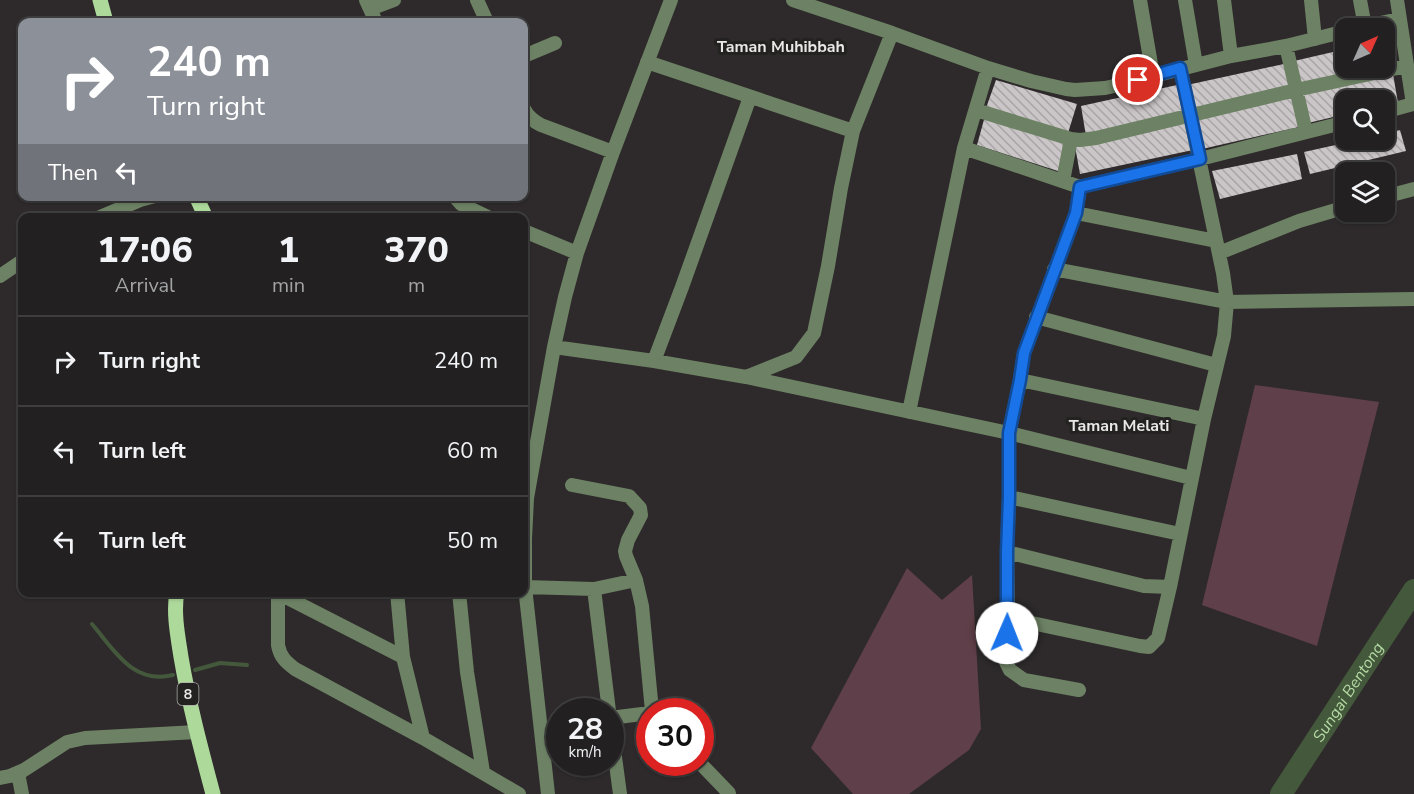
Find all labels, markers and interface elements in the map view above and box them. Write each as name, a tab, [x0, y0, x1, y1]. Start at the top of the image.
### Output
north arrow	[1335, 18, 1395, 78]
map controls	[1335, 18, 1395, 222]
text: 240 m	[147, 34, 271, 91]
district label: Taman Muhibbah	[717, 36, 845, 58]
icon: right	[48, 42, 126, 120]
pin	[1112, 54, 1163, 105]
icon: arrive	[1121, 63, 1154, 96]
text: Turn right	[147, 88, 265, 125]
button: search	[1335, 90, 1395, 150]
icon: left	[110, 156, 143, 189]
text: Then	[48, 158, 98, 188]
button: layers	[1335, 162, 1395, 222]
text: 17:06	[97, 226, 193, 275]
text: 1	[278, 226, 299, 275]
text: 370	[384, 226, 449, 275]
text: Arrival	[115, 272, 175, 299]
text: min	[272, 272, 305, 299]
text: m	[408, 272, 425, 299]
icon: right	[48, 345, 81, 378]
text: Turn right	[99, 346, 200, 376]
text: 240 m	[434, 346, 498, 376]
district label: Taman Melati	[1069, 415, 1169, 437]
icon: left	[48, 435, 81, 468]
text: Turn left	[99, 436, 186, 466]
text: 60 m	[447, 436, 498, 466]
icon: left	[48, 525, 81, 558]
text: Turn left	[99, 526, 186, 556]
text: 50 m	[447, 526, 498, 556]
position arrow	[975, 601, 1039, 665]
water label: Sungai Bentong	[1308, 638, 1389, 747]
road number: 8	[178, 683, 198, 705]
speed limit sign: 30	[636, 698, 714, 776]
text: 28	[567, 709, 603, 750]
text: km/h	[568, 742, 602, 762]

